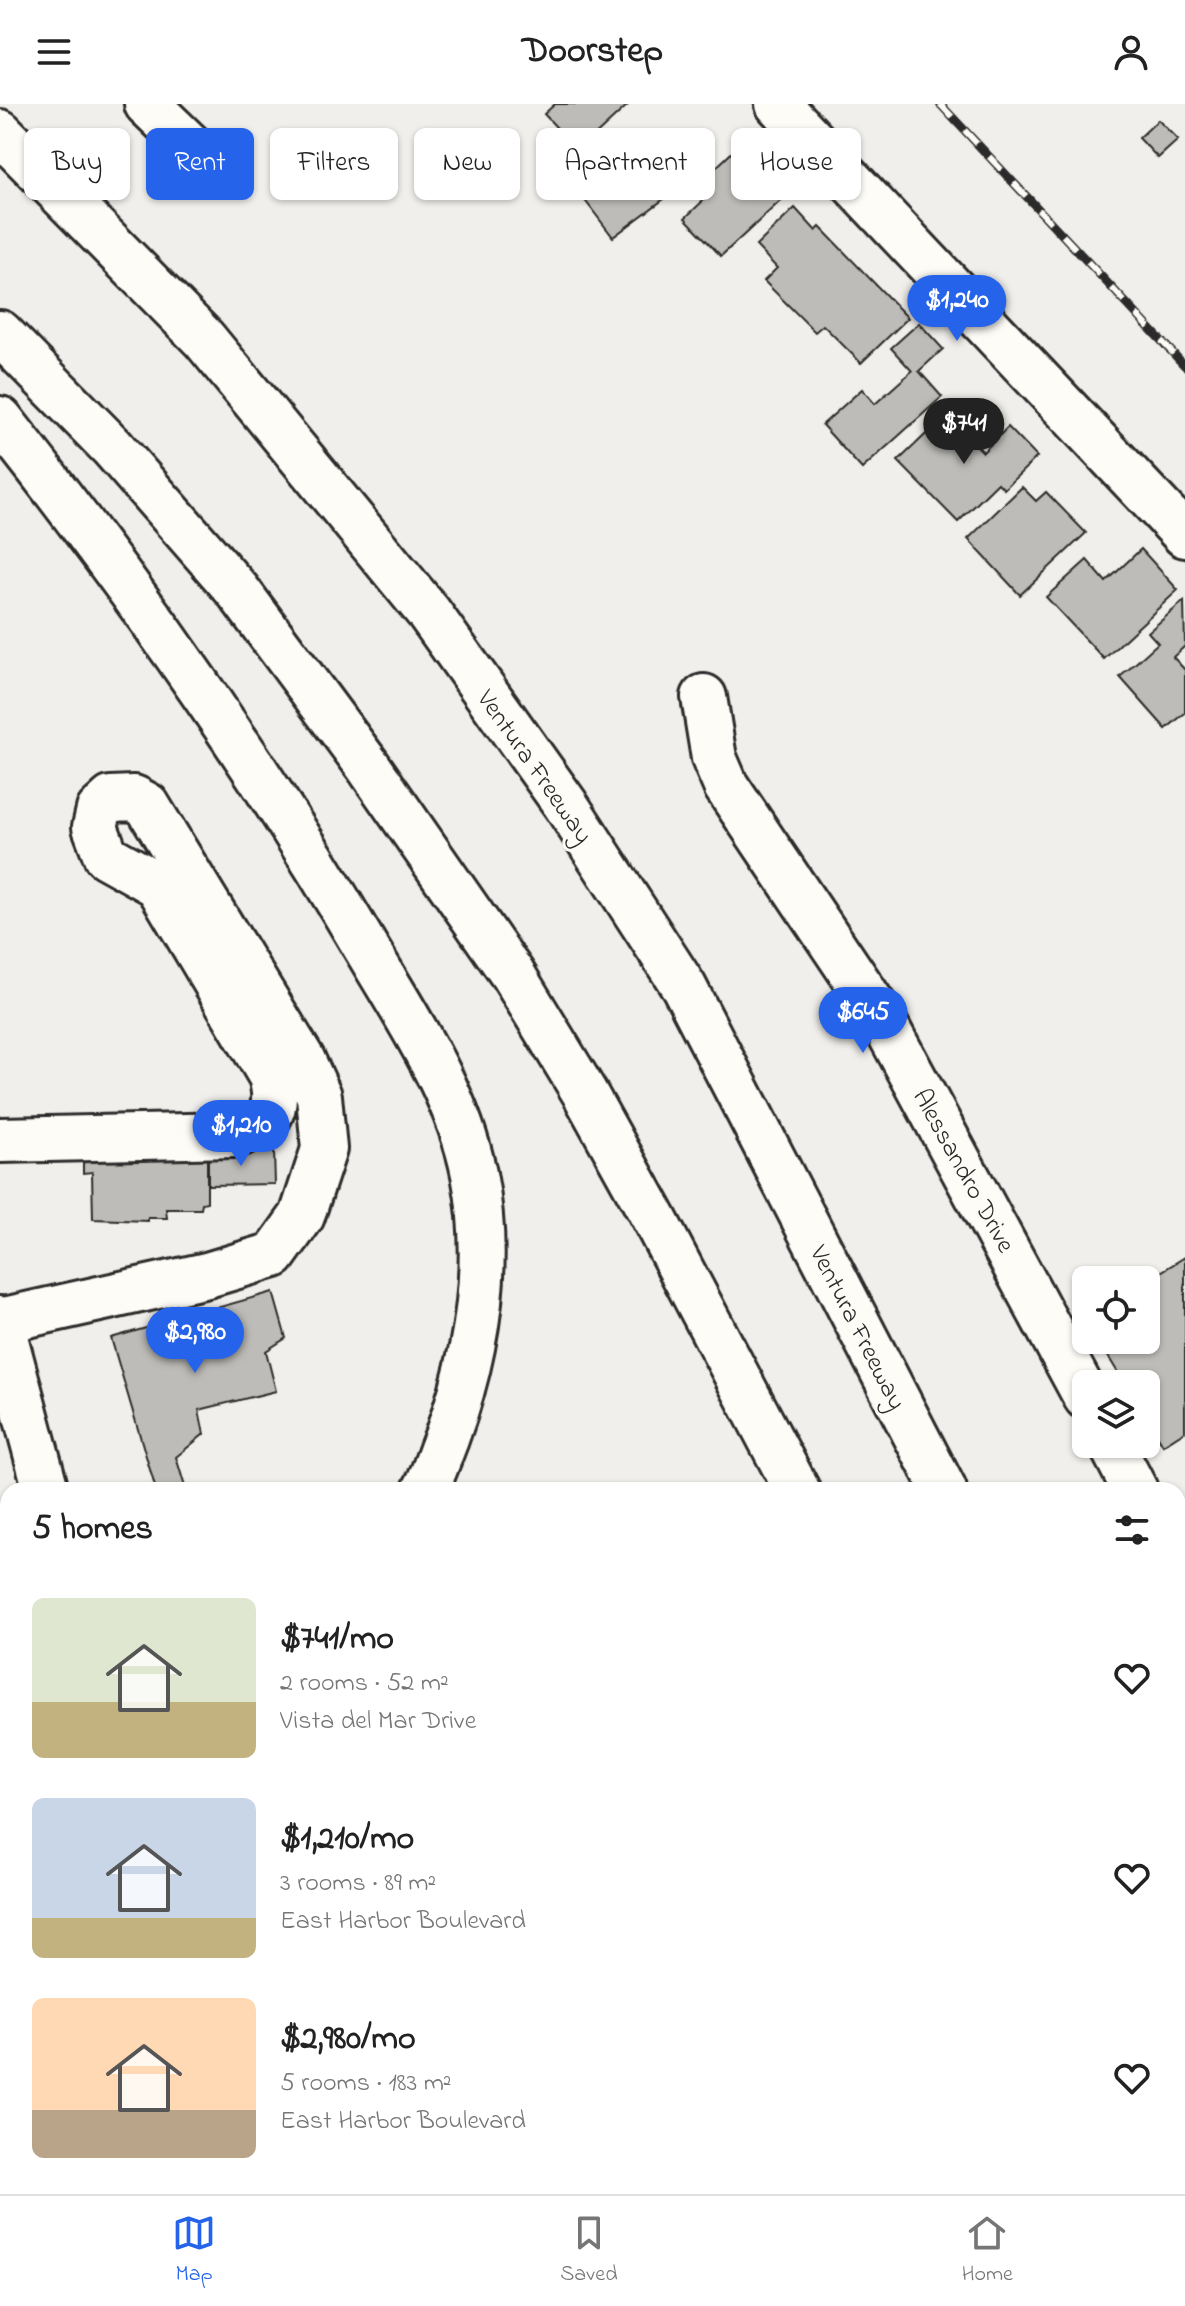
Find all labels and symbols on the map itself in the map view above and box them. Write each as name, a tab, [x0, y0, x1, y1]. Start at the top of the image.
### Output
pin: $1,240	[892, 275, 1022, 343]
pin: $741	[917, 398, 1011, 466]
street label: Ventura Freeway	[466, 682, 601, 853]
pin: $645	[816, 987, 910, 1055]
street label: Alessandro Drive	[902, 1083, 1023, 1261]
pin: $1,210	[176, 1100, 306, 1168]
street label: Ventura Freeway	[798, 1238, 914, 1417]
pin: $2,980	[130, 1307, 260, 1375]

